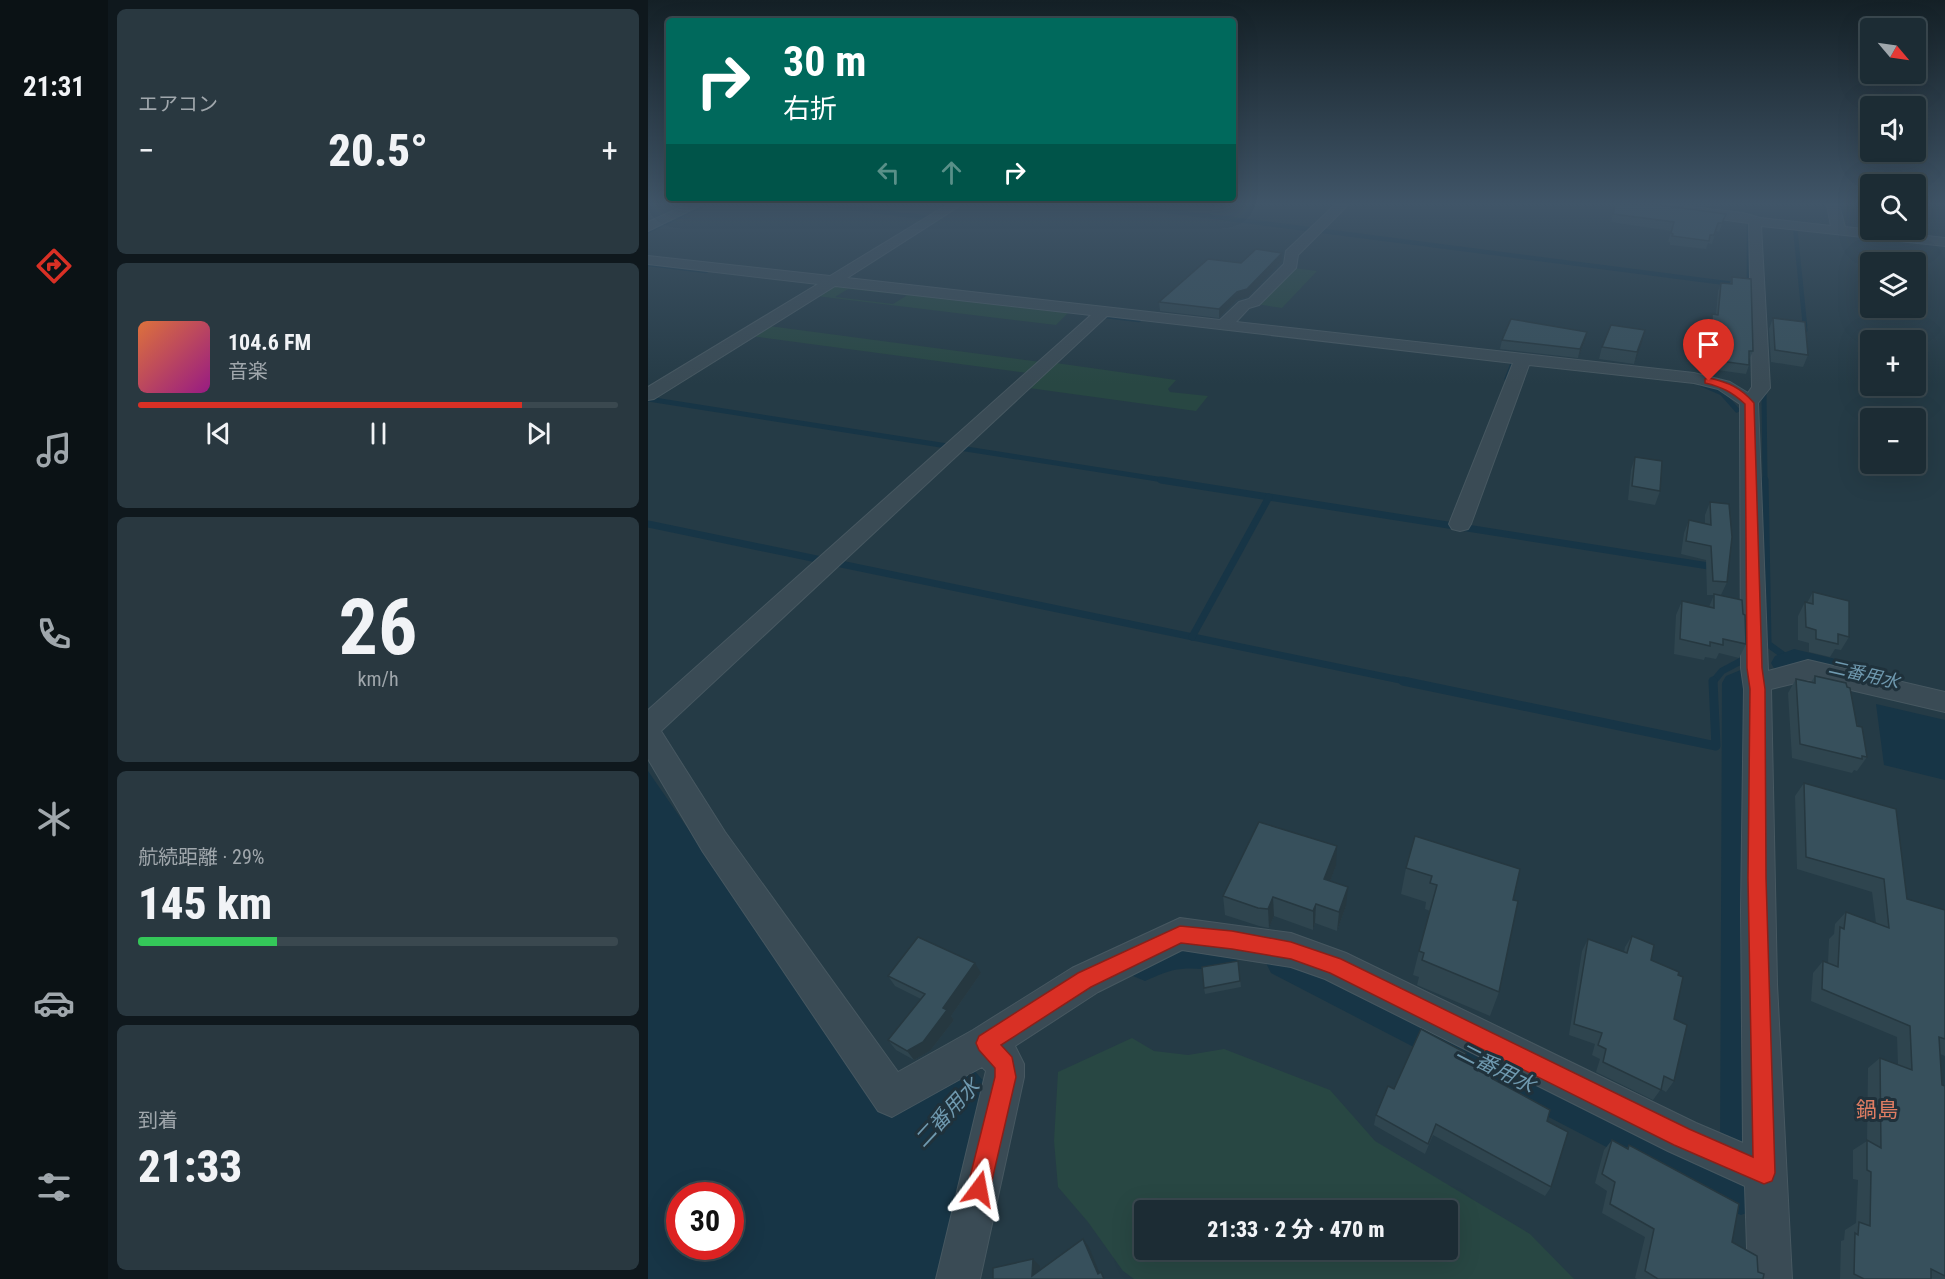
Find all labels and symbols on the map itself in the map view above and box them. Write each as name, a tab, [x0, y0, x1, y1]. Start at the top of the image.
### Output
north arrow	[1860, 18, 1926, 84]
pin	[1683, 319, 1734, 381]
water label: 二番用水	[1827, 656, 1903, 693]
water label: 二番用水	[1453, 1038, 1541, 1099]
water label: 二番用水	[910, 1073, 986, 1152]
district label: 鍋島	[1856, 1098, 1898, 1122]
position arrow	[947, 1157, 1011, 1221]
speed limit sign: 30	[666, 1182, 744, 1260]

